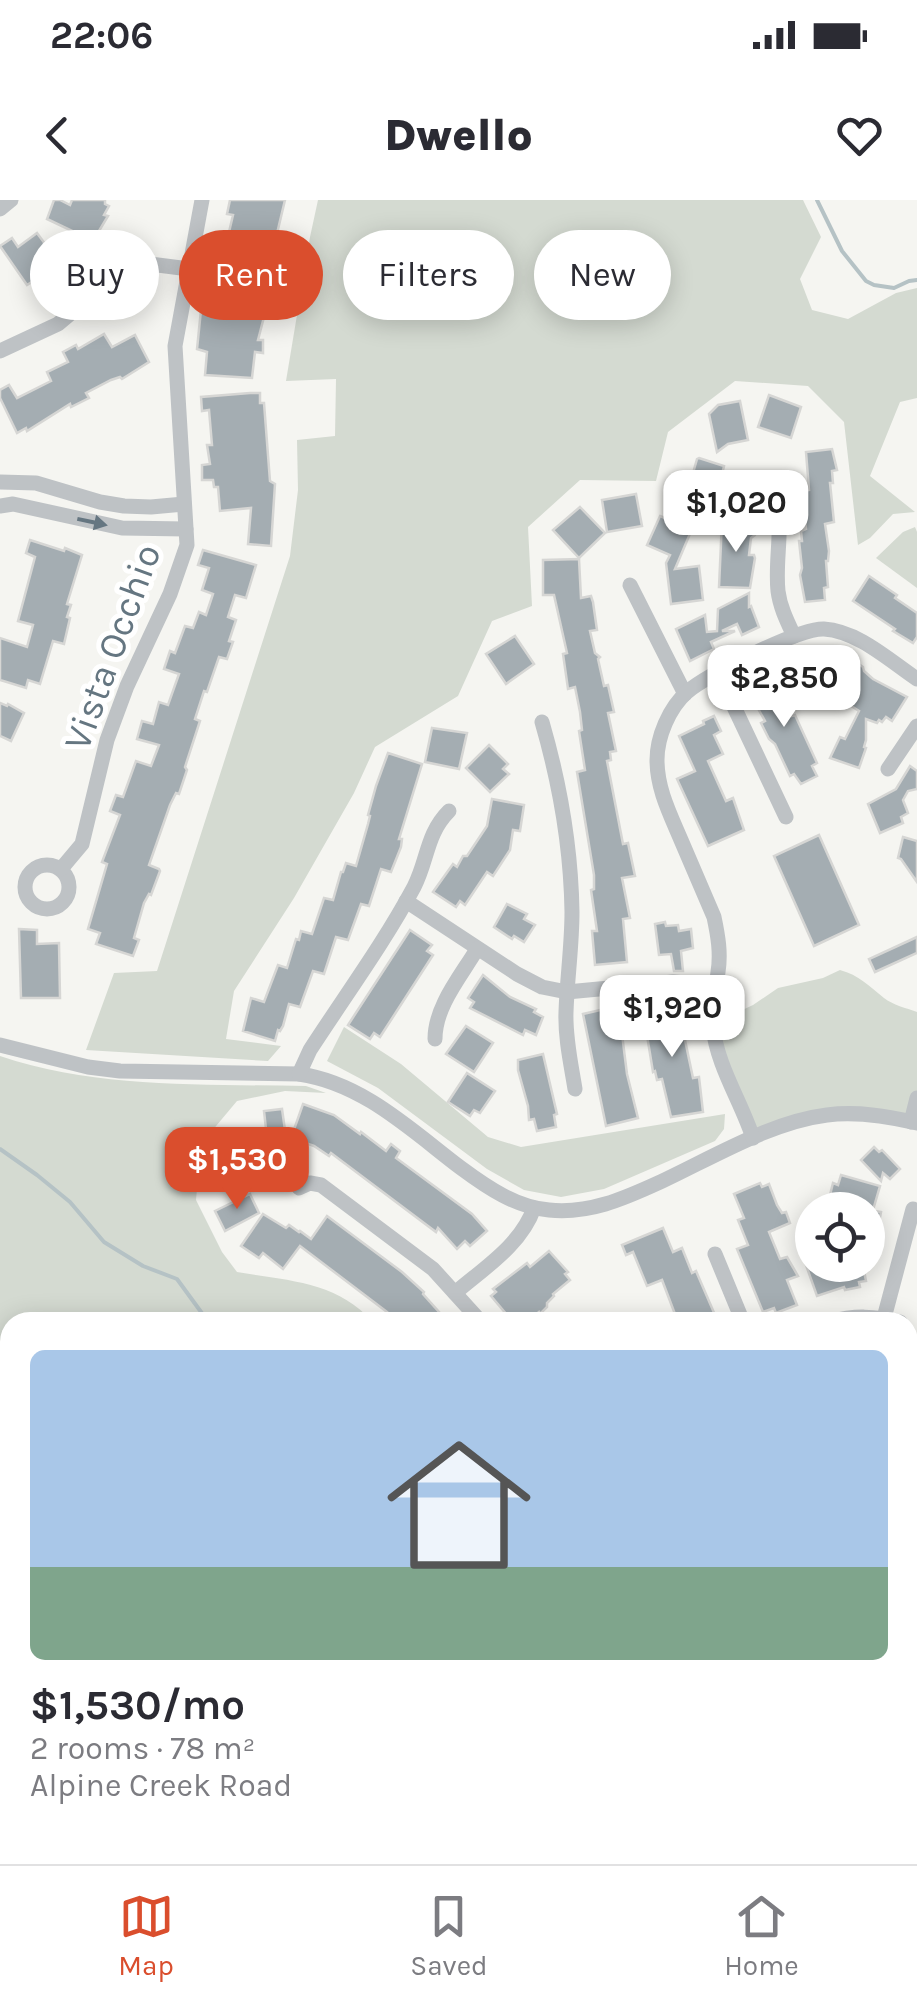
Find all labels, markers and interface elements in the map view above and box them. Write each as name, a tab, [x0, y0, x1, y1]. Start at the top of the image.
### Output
text: 22:06	[50, 13, 153, 58]
icon: back	[30, 108, 85, 163]
icon: heart	[832, 108, 887, 163]
text: Dwello	[384, 109, 533, 161]
chip: Buy	[30, 230, 159, 320]
chip: Rent	[179, 230, 323, 320]
chip: Filters	[343, 230, 514, 320]
chip: New	[534, 230, 671, 320]
pin: $1,020	[655, 470, 817, 555]
text: $1,020	[685, 484, 787, 521]
one-way arrow	[77, 515, 108, 530]
street label: Vista Occhio	[54, 538, 170, 756]
pin: $2,850	[703, 645, 865, 730]
text: $2,850	[729, 659, 839, 696]
pin: $1,920	[591, 975, 753, 1060]
text: $1,920	[622, 989, 722, 1026]
pin: $1,530	[156, 1127, 318, 1212]
text: $1,530	[187, 1141, 287, 1178]
map controls	[795, 1192, 885, 1282]
button: locate	[795, 1192, 885, 1282]
icon: home	[369, 1415, 549, 1595]
text: $1,530/mo	[30, 1680, 245, 1730]
text: 2 rooms · 78 m²	[30, 1730, 255, 1767]
text: Alpine Creek Road	[30, 1767, 292, 1804]
tab: Map	[118, 1889, 174, 1982]
tab: Saved	[410, 1889, 488, 1982]
tab: Home	[724, 1889, 799, 1982]

